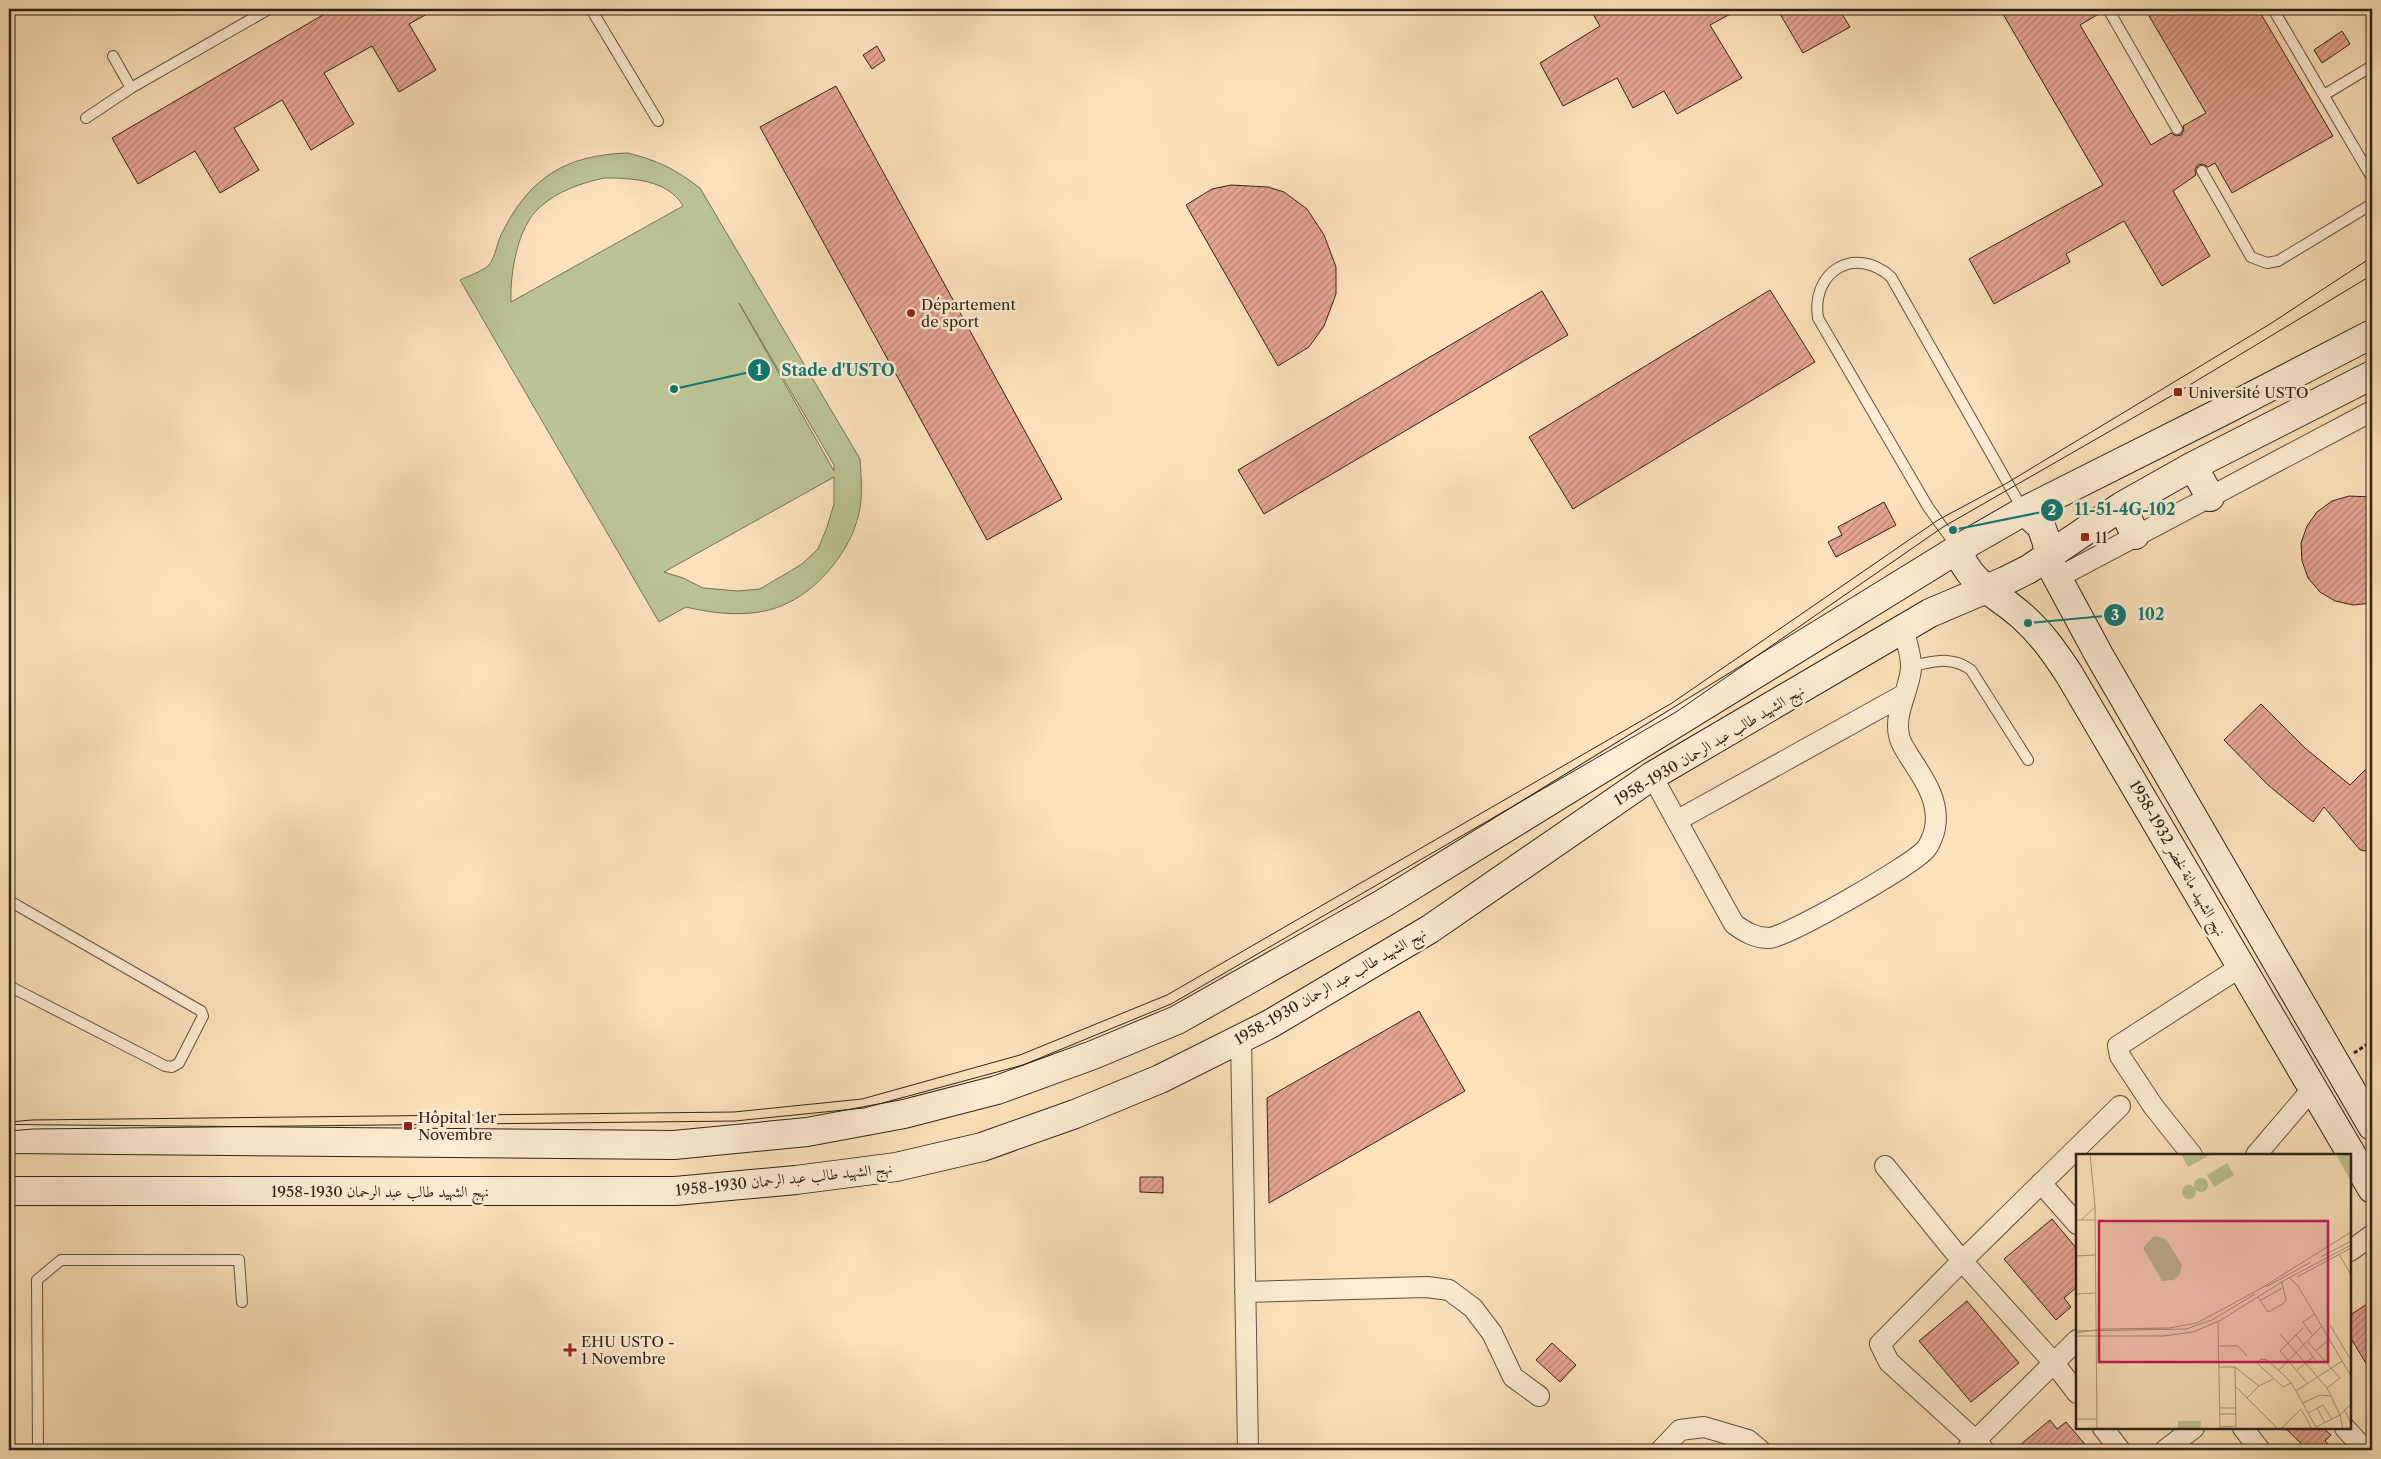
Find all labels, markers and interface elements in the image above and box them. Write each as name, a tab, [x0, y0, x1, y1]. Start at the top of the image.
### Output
place label: Département de sport	[921, 295, 1016, 331]
marker: Département de sport	[905, 307, 917, 319]
callout: Stade d'USTO	[746, 355, 905, 386]
text: 1	[756, 360, 763, 379]
text: Stade d'USTO	[781, 360, 895, 380]
place label: Université USTO	[2188, 383, 2308, 402]
marker: Université USTO	[2172, 386, 2184, 398]
callout: 11-51-4G-102	[2039, 494, 2185, 525]
text: 11-51-4G-102	[2074, 499, 2176, 519]
text: 2	[2048, 500, 2057, 519]
place label: 11	[2095, 528, 2108, 547]
marker: 11	[2079, 531, 2091, 543]
callout: 102	[2102, 599, 2174, 630]
text: 102	[2138, 604, 2164, 624]
text: 3	[2111, 605, 2119, 624]
street label: نهج الشهيد طالب عبد الرحمان 1930-1958	[1611, 681, 1810, 814]
street label: نهج الشهيد مانة لخضر 1932-1958	[2121, 777, 2230, 942]
street label: نهج الشهيد طالب عبد الرحمان 1930-1958	[1231, 923, 1432, 1053]
place label: Hôpital 1er Novembre	[418, 1108, 497, 1144]
marker: Hôpital 1er Novembre	[402, 1120, 414, 1132]
inset map	[2076, 1154, 2351, 1429]
street label: نهج الشهيد طالب عبد الرحمان 1930-1958	[675, 1158, 894, 1205]
street label: نهج الشهيد طالب عبد الرحمان 1930-1958	[271, 1182, 489, 1206]
place label: EHU USTO - 1 Novembre	[581, 1332, 675, 1368]
marker: EHU USTO - 1 Novembre	[563, 1343, 577, 1357]

